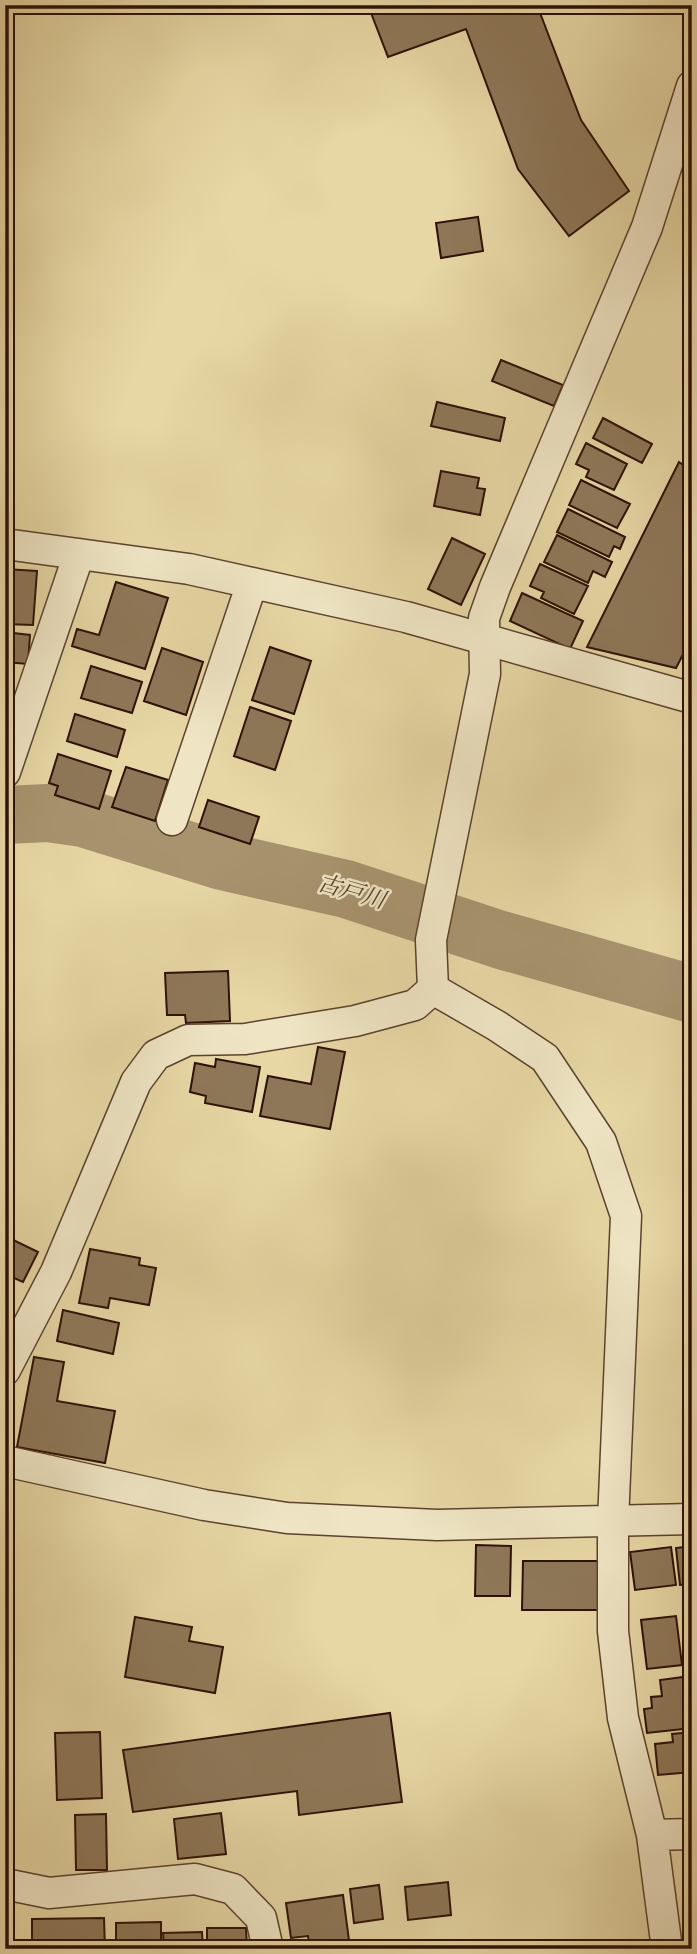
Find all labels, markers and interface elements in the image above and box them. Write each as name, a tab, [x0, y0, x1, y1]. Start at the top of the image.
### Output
water label: 古戸川	[313, 868, 391, 919]

